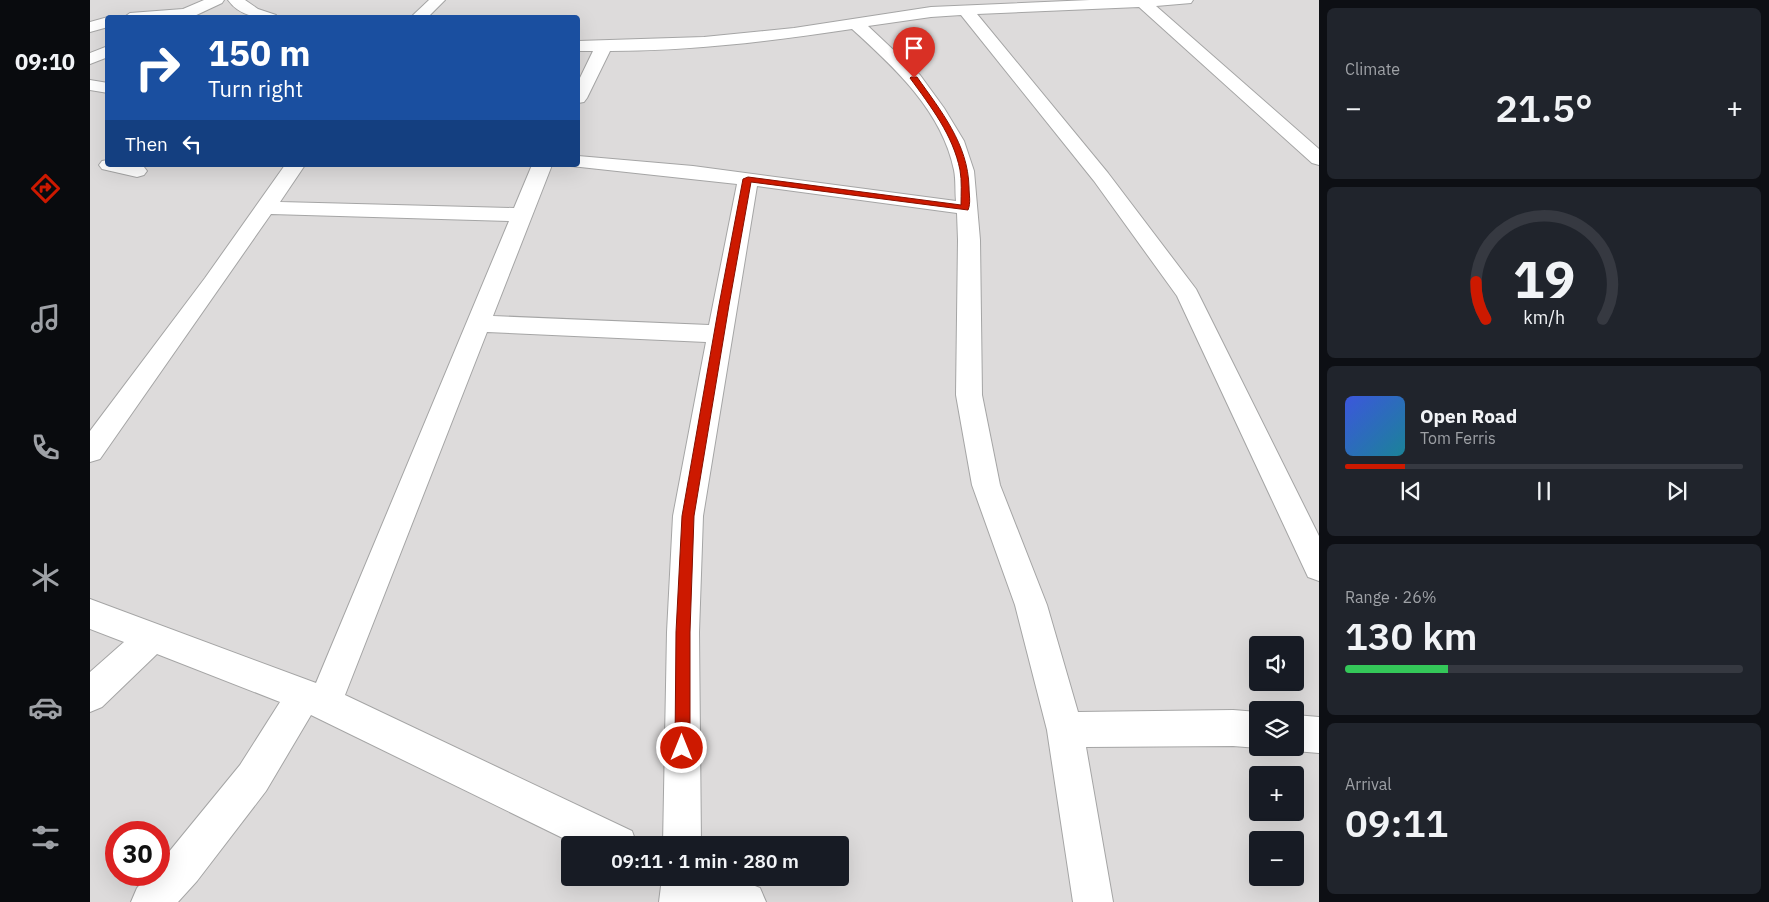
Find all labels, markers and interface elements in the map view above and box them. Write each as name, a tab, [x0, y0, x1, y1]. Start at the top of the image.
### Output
pin	[893, 27, 935, 78]
text: 150 m	[208, 30, 311, 76]
icon: arrive	[900, 34, 928, 62]
icon: right	[125, 35, 190, 100]
text: 09:10	[15, 47, 75, 76]
text: Climate	[1345, 59, 1400, 79]
text: Turn right	[208, 74, 303, 103]
text: 21.5°	[1495, 83, 1593, 132]
text: −	[1345, 89, 1362, 126]
text: +	[1726, 89, 1743, 126]
icon: left	[178, 130, 206, 158]
text: Then	[125, 132, 168, 156]
icon: directions	[28, 171, 63, 206]
text: 19	[1513, 245, 1575, 312]
icon: music	[28, 301, 63, 336]
text: km/h	[1523, 306, 1565, 329]
text: Open Road	[1420, 404, 1517, 428]
text: Tom Ferris	[1420, 428, 1496, 448]
icon: phone	[28, 430, 63, 465]
icon: previous	[1397, 477, 1425, 505]
icon: pause	[1530, 477, 1558, 505]
icon: next	[1663, 477, 1691, 505]
icon: climate	[28, 560, 63, 595]
text: Range · 26%	[1345, 587, 1437, 607]
text: 130 km	[1345, 611, 1477, 660]
map controls	[1249, 636, 1304, 886]
button: sound	[1249, 636, 1304, 691]
icon: car	[28, 690, 63, 725]
button: layers	[1249, 701, 1304, 756]
position arrow	[655, 721, 707, 773]
button: +	[1249, 766, 1304, 821]
text: Arrival	[1345, 774, 1392, 794]
text: 09:11	[1345, 798, 1448, 847]
icon: filters	[28, 820, 63, 855]
speed limit sign: 30	[105, 821, 170, 886]
button: −	[1249, 831, 1304, 886]
text: 09:11 · 1 min · 280 m	[611, 849, 799, 873]

